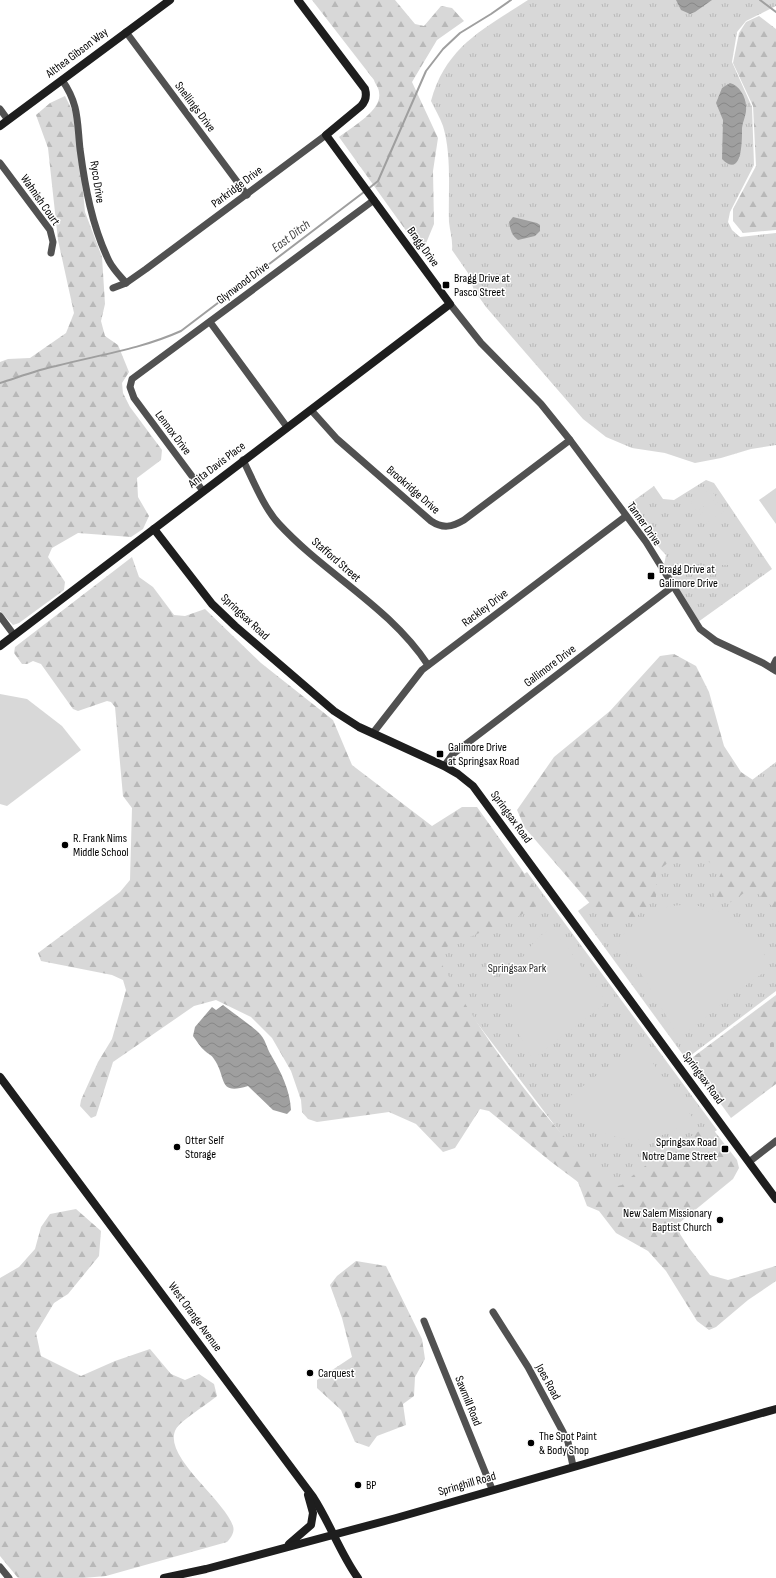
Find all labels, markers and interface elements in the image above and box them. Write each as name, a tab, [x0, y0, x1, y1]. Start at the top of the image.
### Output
street label: Althea Gibson Way	[42, 25, 111, 82]
street label: Snellings Drive	[171, 79, 219, 135]
street label: Ryco Drive	[86, 160, 108, 204]
street label: Parkridge Drive	[208, 163, 266, 211]
street label: Wahnish Court	[17, 172, 63, 229]
water label: East Ditch	[269, 216, 314, 256]
street label: Bragg Drive	[404, 224, 443, 270]
street label: Glynwood Drive	[214, 258, 273, 308]
place label: Bragg Drive at Pasco Street	[454, 271, 510, 300]
marker: Bragg Drive at Pasco Street	[441, 280, 451, 290]
street label: Lennox Drive	[151, 408, 195, 458]
street label: Anita Davis Place	[185, 439, 249, 492]
street label: Brookridge Drive	[383, 463, 443, 518]
street label: Tanner Drive	[623, 499, 665, 549]
street label: Stafford Street	[308, 535, 364, 586]
place label: Bragg Drive at Galimore Drive	[659, 562, 718, 591]
marker: Bragg Drive at Galimore Drive	[646, 571, 656, 581]
street label: Rackley Drive	[459, 586, 511, 630]
street label: Springsax Road	[218, 591, 272, 643]
street label: Gallimore Drive	[521, 642, 579, 690]
place label: Galimore Drive at Springsax Road	[448, 740, 519, 769]
marker: Galimore Drive at Springsax Road	[435, 749, 445, 759]
street label: Springsax Road	[487, 788, 535, 846]
place label: R. Frank Nims Middle School	[73, 831, 129, 860]
marker: R. Frank Nims Middle School	[60, 840, 70, 850]
park label: Springsax Park	[488, 961, 547, 976]
street label: Springsax Road	[679, 1049, 727, 1107]
place label: Otter Self Storage	[185, 1133, 224, 1162]
place label: Springsax Road Notre Dame Street	[642, 1135, 717, 1164]
marker: Otter Self Storage	[172, 1142, 182, 1152]
marker: Springsax Road Notre Dame Street	[720, 1144, 730, 1154]
place label: New Salem Missionary Baptist Church	[623, 1206, 712, 1235]
marker: New Salem Missionary Baptist Church	[715, 1215, 725, 1225]
street label: West Orange Avenue	[165, 1279, 225, 1355]
street label: Joes Road	[532, 1361, 564, 1402]
place label: Carquest	[318, 1366, 355, 1381]
marker: Carquest	[305, 1368, 315, 1378]
street label: Sawmill Road	[451, 1374, 485, 1428]
place label: The Spot Paint & Body Shop	[539, 1429, 597, 1458]
marker: The Spot Paint & Body Shop	[526, 1438, 536, 1448]
street label: Springhill Road	[436, 1469, 498, 1499]
place label: BP	[366, 1478, 376, 1493]
marker: BP	[353, 1480, 363, 1490]

